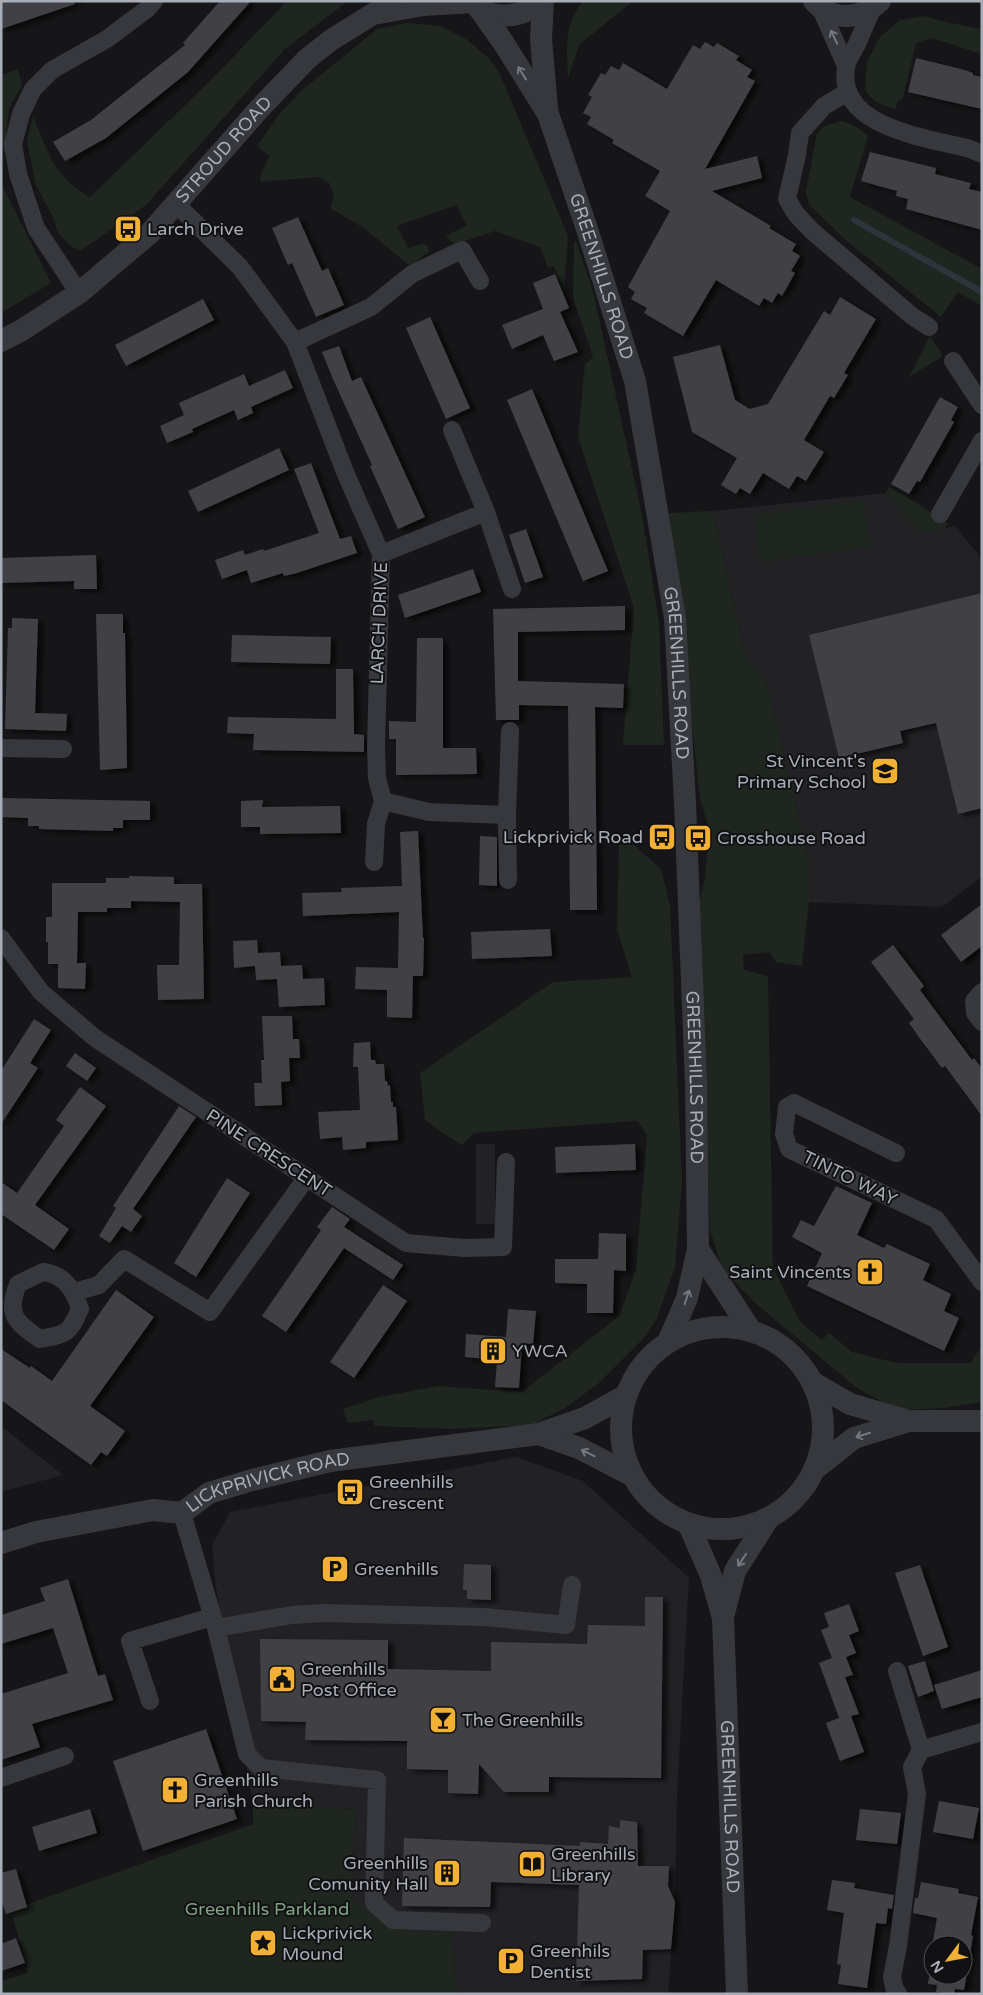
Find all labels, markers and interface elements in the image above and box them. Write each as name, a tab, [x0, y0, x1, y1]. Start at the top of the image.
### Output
one-way arrow	[828, 30, 838, 45]
one-way arrow	[517, 66, 527, 80]
street label: STROUD ROAD	[171, 91, 276, 207]
street label: GREENHILLS ROAD	[565, 190, 639, 362]
bus stop icon: Larch Drive	[113, 214, 143, 244]
place label: Larch Drive	[147, 218, 244, 240]
street label: LARCH DRIVE	[366, 561, 392, 685]
street label: GREENHILLS ROAD	[659, 585, 694, 760]
place label: St Vincent's Primary School	[737, 750, 866, 793]
school or university icon: St Vincent's Primary School	[870, 756, 900, 786]
bus stop icon: Lickprivick Road	[647, 822, 677, 852]
bus stop icon: Crosshouse Road	[683, 823, 713, 853]
place label: Lickprivick Road	[503, 826, 643, 848]
place label: Crosshouse Road	[717, 827, 866, 849]
street label: GREENHILLS ROAD	[681, 990, 708, 1164]
street label: PINE CRESCENT	[202, 1104, 336, 1202]
street label: TINTO WAY	[799, 1146, 901, 1211]
church icon: Saint Vincents	[855, 1257, 885, 1287]
place label: Saint Vincents	[729, 1261, 851, 1283]
one-way arrow	[682, 1289, 692, 1305]
building icon: YWCA	[478, 1336, 508, 1366]
place label: YWCA	[512, 1340, 568, 1362]
one-way arrow	[855, 1431, 871, 1440]
street label: LICKPRIVICK ROAD	[181, 1448, 351, 1517]
one-way arrow	[580, 1448, 595, 1458]
place label: Greenhills Crescent	[369, 1471, 454, 1514]
bus stop icon: Greenhills Crescent	[335, 1477, 365, 1507]
one-way arrow	[736, 1553, 747, 1567]
parking icon: Greenhills	[320, 1554, 350, 1584]
place label: Greenhills	[354, 1558, 439, 1580]
place label: Greenhills Post Office	[301, 1658, 397, 1701]
public building icon: Greenhills Post Office	[267, 1664, 297, 1694]
bar icon: The Greenhills	[428, 1705, 458, 1735]
place label: The Greenhills	[462, 1709, 583, 1731]
street label: GREENHILLS ROAD	[716, 1720, 744, 1894]
place label: Greenhills Parish Church	[194, 1769, 313, 1812]
church icon: Greenhills Parish Church	[160, 1775, 190, 1805]
place label: Greenhills Library	[551, 1843, 636, 1886]
library icon: Greenhills Library	[517, 1849, 547, 1879]
place label: Greenhills Comunity Hall	[308, 1852, 428, 1895]
building icon: Greenhills Comunity Hall	[432, 1858, 462, 1888]
park label: Greenhills Parkland	[185, 1898, 349, 1920]
place label: Lickprivick Mound	[282, 1922, 373, 1965]
place icon: Lickprivick Mound	[248, 1928, 278, 1958]
north arrow	[923, 1935, 973, 1985]
place label: Greenhils Dentist	[530, 1940, 610, 1983]
parking icon: Greenhils Dentist	[496, 1946, 526, 1976]
text: N	[927, 1957, 948, 1976]

